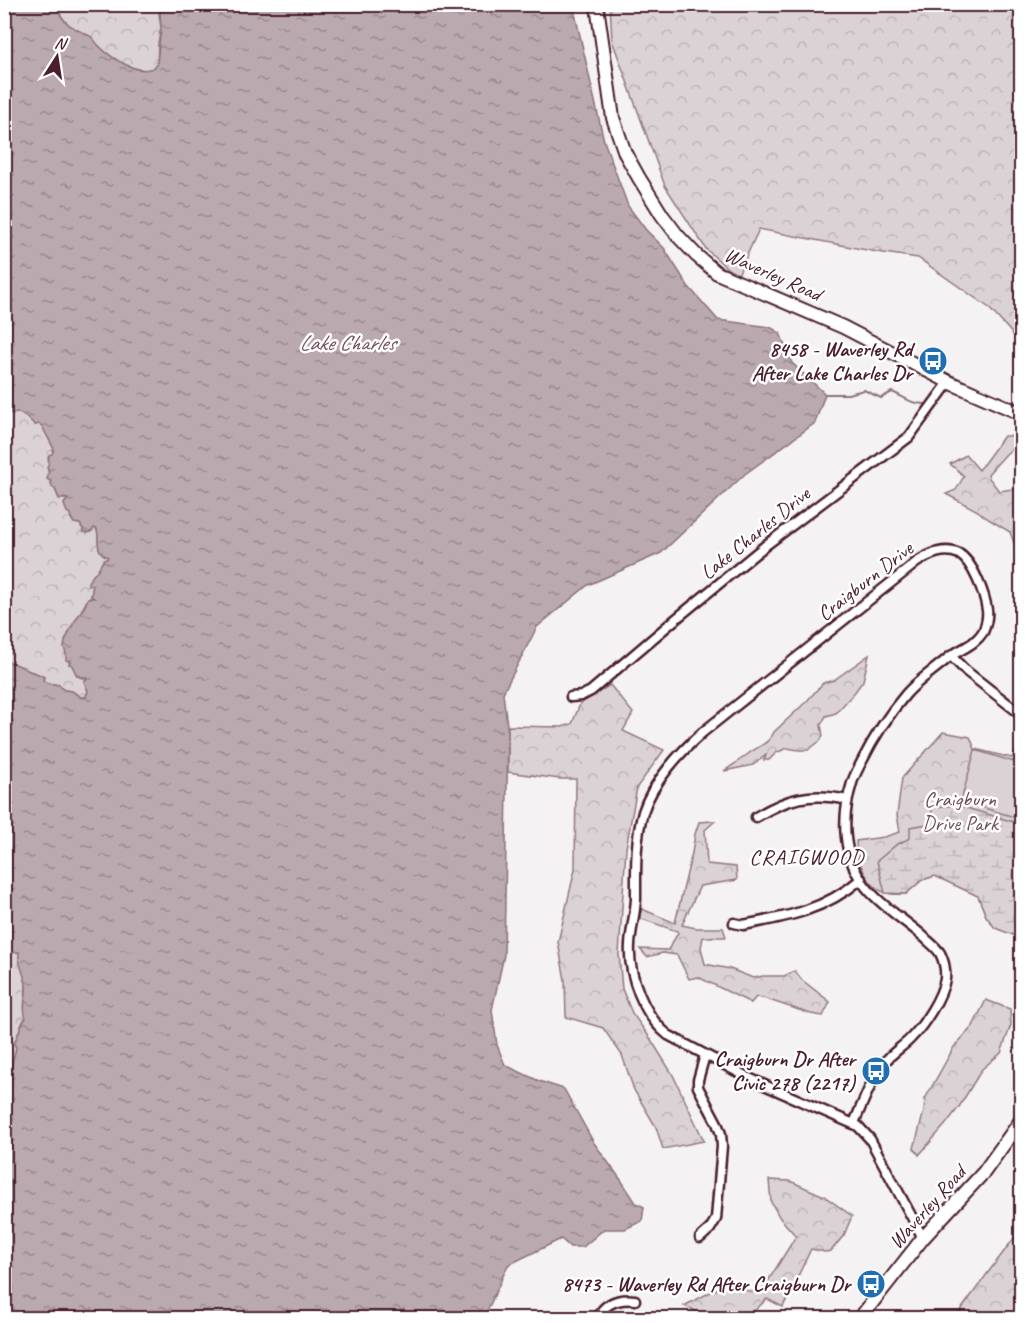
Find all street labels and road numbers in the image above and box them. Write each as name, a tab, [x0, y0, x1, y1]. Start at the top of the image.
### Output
street label: Waverley Road	[721, 241, 829, 308]
street label: Lake Charles Drive	[695, 480, 816, 585]
street label: Craigburn Drive	[812, 535, 919, 627]
street label: Waverley Road	[883, 1157, 974, 1254]

